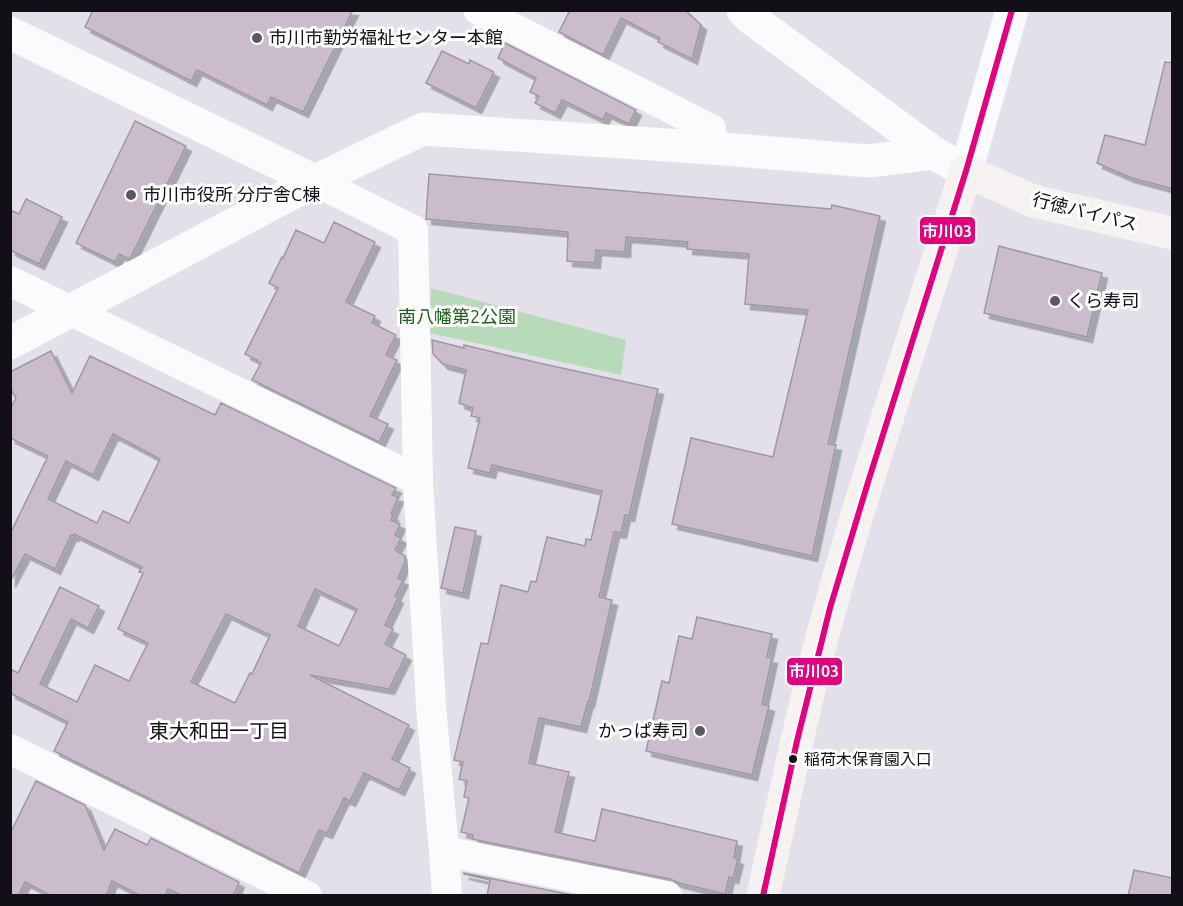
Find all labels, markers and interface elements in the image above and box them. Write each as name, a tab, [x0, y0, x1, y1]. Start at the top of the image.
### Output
place label: 市川市勤労福祉センター本館	[269, 27, 503, 47]
marker: 市川市勤労福祉センター本館	[250, 31, 264, 45]
place label: 市川市役所 分庁舎C棟	[143, 184, 320, 204]
marker: 市川市役所 分庁舎C棟	[124, 188, 138, 202]
street label: 行徳バイパス	[1031, 188, 1140, 234]
line badge: 市川03	[919, 216, 976, 245]
text: 市川03	[922, 222, 972, 240]
place label: くら寿司	[1067, 290, 1139, 310]
marker: くら寿司	[1048, 294, 1062, 308]
park label: 南八幡第2公園	[398, 306, 516, 326]
line badge: 市川03	[786, 657, 843, 686]
text: 市川03	[789, 662, 839, 680]
district label: 東大和田一丁目	[149, 719, 289, 742]
place label: かっぱ寿司	[598, 720, 688, 740]
marker: かっぱ寿司	[693, 724, 707, 738]
place label: 稲荷木保育園入口	[804, 750, 932, 768]
marker: 稲荷木保育園入口	[787, 753, 799, 765]

